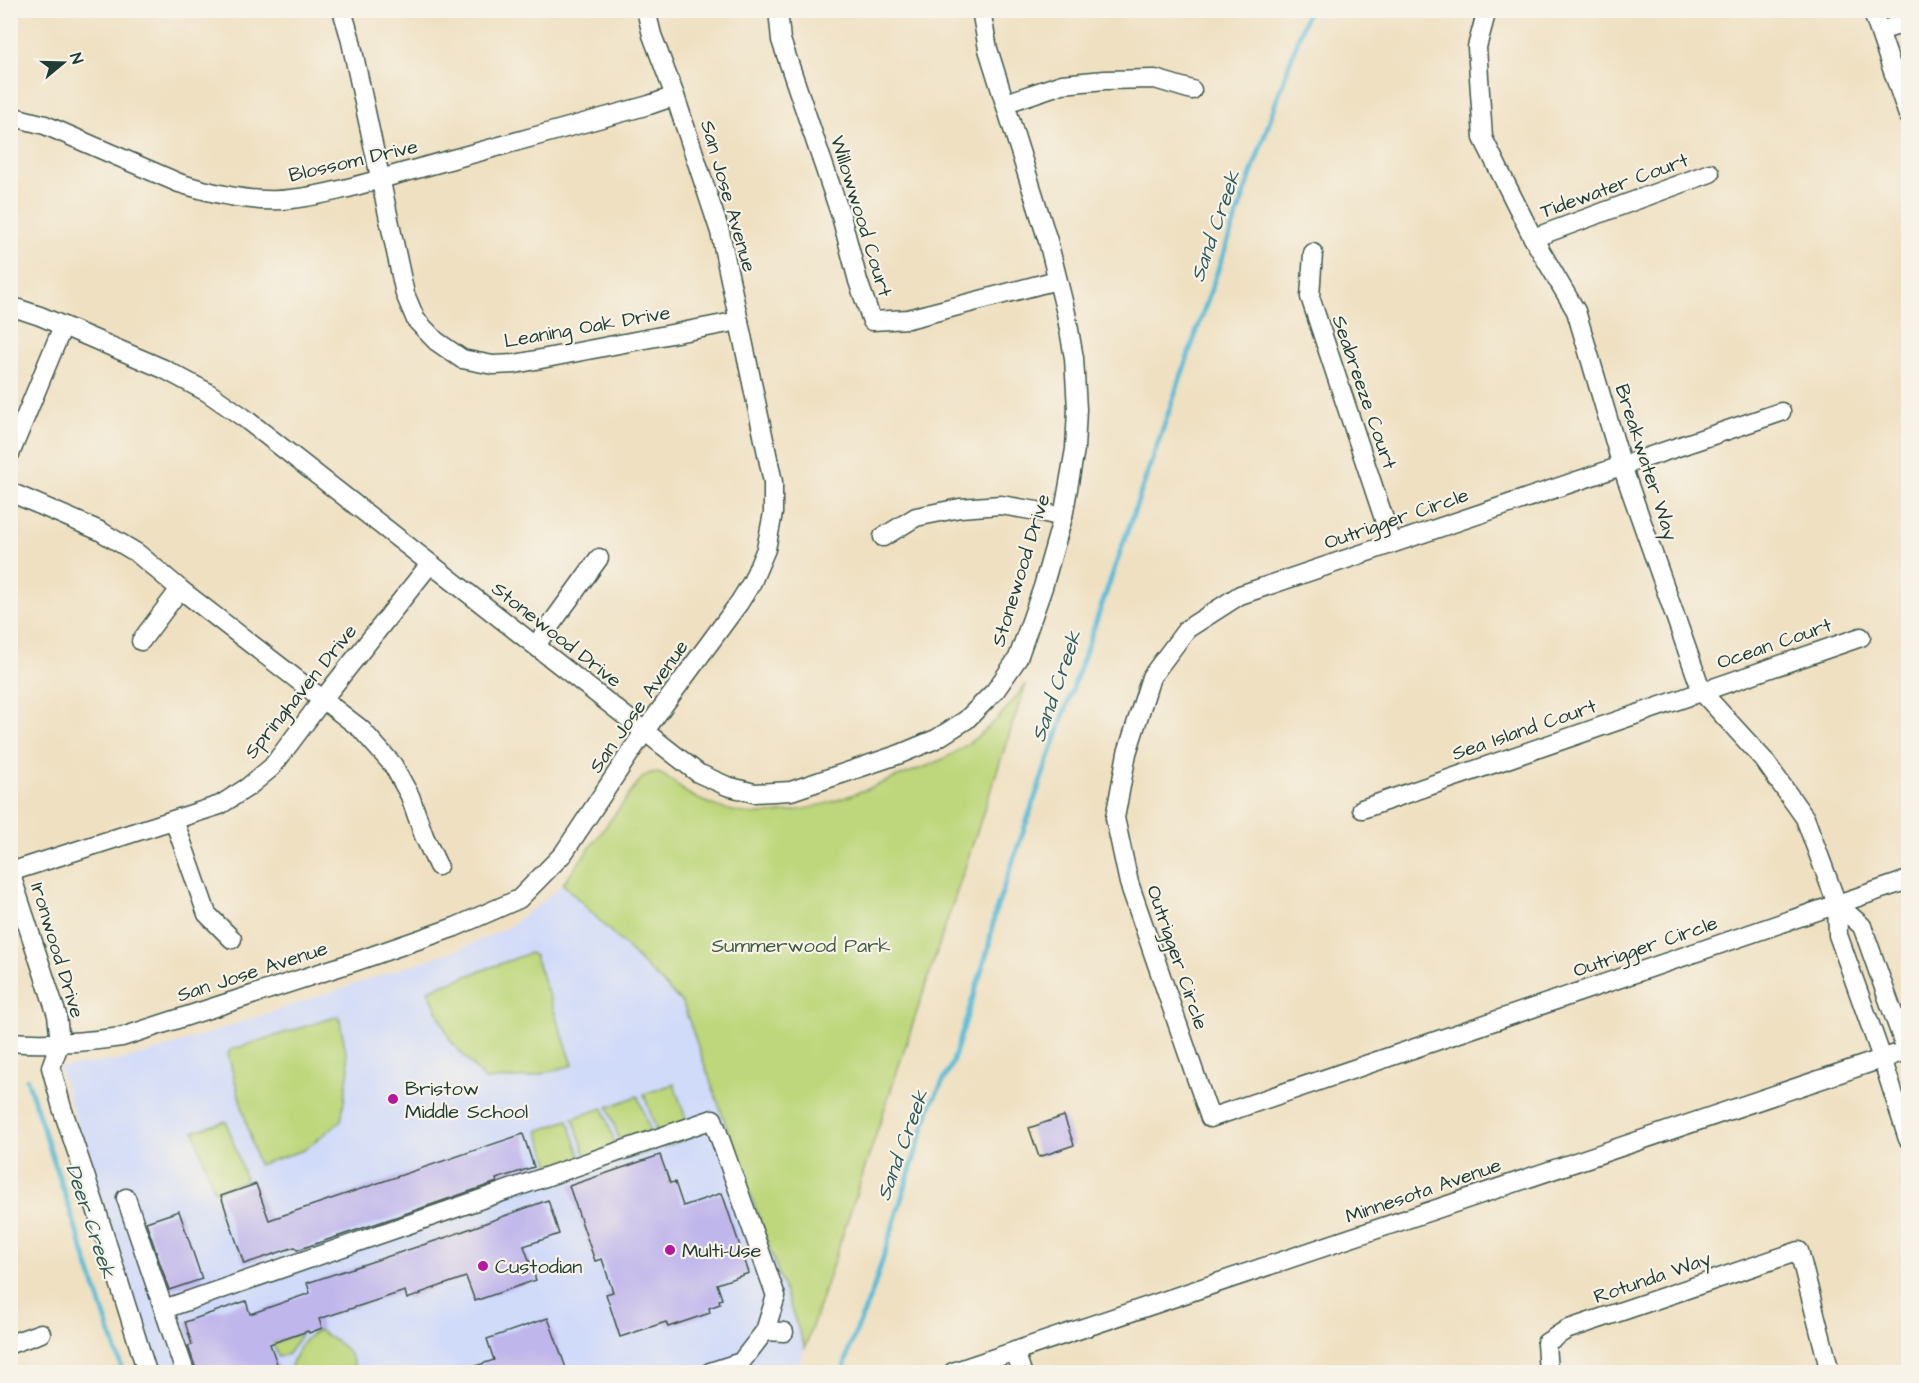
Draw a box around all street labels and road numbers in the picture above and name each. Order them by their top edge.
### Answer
street label: San Jose Avenue [693,117,763,276]
street label: Blossom Drive [286,132,421,189]
street label: Willowwood Court [823,132,899,300]
street label: Tidewater Court [1536,146,1692,226]
street label: Leaning Oak Drive [502,299,673,356]
street label: Seabreeze Court [1325,312,1404,473]
street label: Breakwater Way [1607,381,1685,544]
street label: Outrigger Circle [1320,481,1473,558]
street label: Stonewood Drive [984,490,1058,650]
street label: Stonewood Drive [485,575,627,695]
street label: Ocean Court [1713,611,1835,677]
street label: Springhaven Drive [238,618,365,766]
street label: San Jose Avenue [582,634,695,779]
street label: Sea Island Court [1448,692,1600,768]
street label: Ironwood Drive [23,879,91,1022]
street label: Outrigger Circle [1138,881,1215,1034]
street label: Outrigger Circle [1569,909,1722,986]
street label: San Jose Avenue [173,934,331,1009]
street label: Minnesota Avenue [1342,1151,1505,1231]
street label: Rotunda Way [1590,1245,1715,1312]

